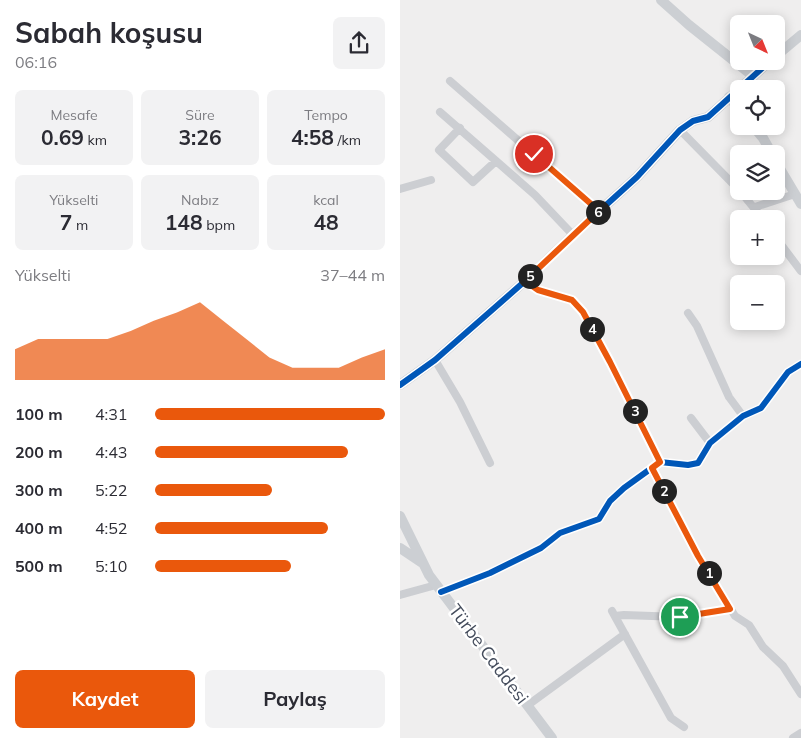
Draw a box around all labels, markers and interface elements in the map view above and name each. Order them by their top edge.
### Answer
text: Sabah koşusu [15,15,203,50]
north arrow [730,15,785,70]
map controls [730,15,785,330]
button: share [333,17,385,69]
text: 06:16 [15,52,57,72]
button: locate [730,80,785,135]
text: Mesafe [50,106,98,124]
text: Süre [185,106,215,124]
text: Tempo [304,106,348,124]
text: 0.69 [41,124,84,150]
text: 3:26 [178,124,222,150]
text: 4:58 [291,124,334,150]
text: km [84,131,107,149]
text: /km [334,131,361,149]
pin [513,133,555,175]
icon: check [520,140,548,168]
button: layers [730,145,785,200]
text: Yükselti [50,191,98,209]
text: Nabız [181,191,219,209]
text: kcal [313,191,339,209]
pin: 6 [586,200,610,224]
text: 6 [594,203,603,221]
text: 7 [60,209,72,235]
text: 148 [165,209,203,235]
text: 48 [313,209,339,235]
button: + [730,210,785,265]
text: m [72,216,88,234]
text: bpm [203,216,235,234]
pin: 5 [518,264,542,288]
text: Yükselti [15,265,71,285]
text: 37–44 m [320,265,385,285]
text: 5 [526,267,535,285]
button: − [730,275,785,330]
pin: 4 [580,316,604,342]
text: 4 [588,320,597,338]
pin: 3 [622,398,648,424]
text: 3 [631,402,640,420]
text: 100 m [15,404,63,424]
text: 4:31 [95,404,127,424]
text: 200 m [15,442,63,462]
text: 4:43 [95,442,127,462]
pin: 2 [652,478,676,504]
text: 300 m [15,480,63,500]
text: 5:22 [95,480,127,500]
text: 2 [660,482,669,500]
text: 400 m [15,518,63,538]
text: 4:52 [95,518,127,538]
text: 500 m [15,556,63,576]
text: 5:10 [95,556,127,576]
pin: 1 [696,560,722,586]
text: 1 [705,564,714,582]
pin [659,596,701,638]
street label: Türbe Caddesi [444,599,534,709]
icon: arrive [666,603,694,631]
button: Kaydet [15,670,195,728]
button: Paylaş [205,670,385,728]

